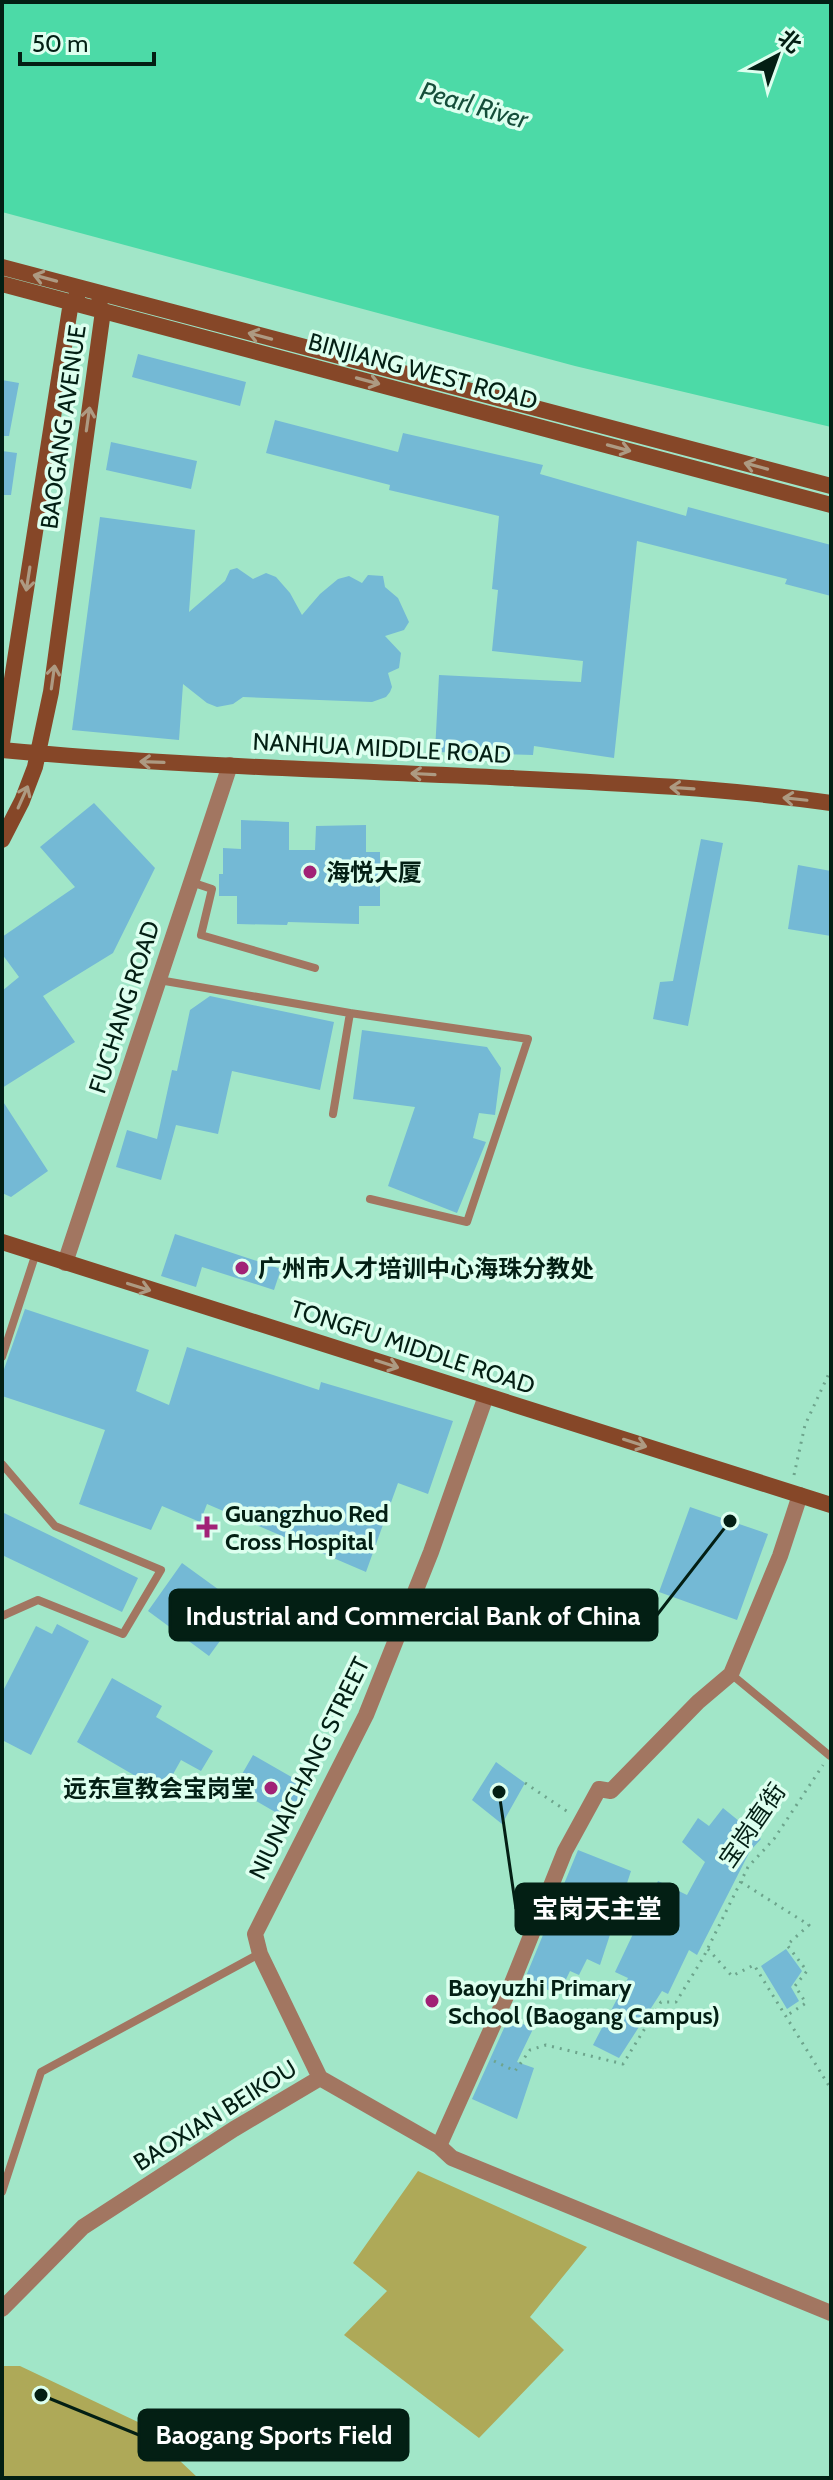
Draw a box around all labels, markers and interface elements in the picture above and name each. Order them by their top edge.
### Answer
scale bar [20,16,154,66]
north arrow [737,16,817,96]
text: 北 [773,24,807,59]
text: 50 m [32,29,88,58]
water label: Pearl River [417,74,532,136]
one-way arrow [33,270,59,285]
street label: BAOGANG AVENUE [34,323,92,531]
street label: BINJIANG WEST ROAD [305,326,541,416]
one-way arrow [248,328,274,343]
one-way arrow [354,375,380,390]
one-way arrow [81,407,96,432]
one-way arrow [605,441,631,456]
one-way arrow [743,458,769,473]
one-way arrow [19,565,34,591]
one-way arrow [46,664,61,691]
street label: NANHUA MIDDLE ROAD [252,727,512,769]
one-way arrow [139,754,166,769]
one-way arrow [410,766,437,781]
one-way arrow [669,780,696,795]
one-way arrow [16,786,31,810]
one-way arrow [783,791,809,806]
place label: 海悦大厦 [326,858,422,887]
marker: 海悦大厦 [301,863,319,881]
street label: FUCHANG ROAD [82,917,166,1097]
place label: 广州市人才培训中心海珠分教处 [258,1254,594,1283]
marker: 广州市人才培训中心海珠分教处 [233,1259,251,1277]
one-way arrow [127,1280,152,1295]
street label: TONGFU MIDDLE ROAD [287,1294,539,1400]
one-way arrow [375,1358,400,1373]
one-way arrow [622,1437,647,1451]
place label: Guangzhuo Red Cross Hospital [225,1499,389,1556]
marker: Guangzhuo Red Cross Hospital [196,1516,218,1538]
callout: Industrial and Commercial Bank of China [170,1590,657,1640]
text: Industrial and Commercial Bank of China [185,1600,641,1632]
street label: NIUNAICHANG STREET [243,1652,376,1884]
place label: 远东宣教会宝岗堂 [63,1774,255,1803]
street label: 宝岗直街 [713,1777,791,1873]
marker: 远东宣教会宝岗堂 [262,1779,280,1797]
callout: 宝岗天主堂 [516,1884,678,1934]
text: 宝岗天主堂 [532,1893,662,1925]
place label: Baoyuzhi Primary School (Baogang Campus) [448,1973,720,2030]
marker: Baoyuzhi Primary School (Baogang Campus) [423,1992,441,2010]
street label: BAOXIAN BEIKOU [128,2053,302,2177]
callout: Baogang Sports Field [139,2410,408,2460]
text: Baogang Sports Field [156,2419,392,2451]

